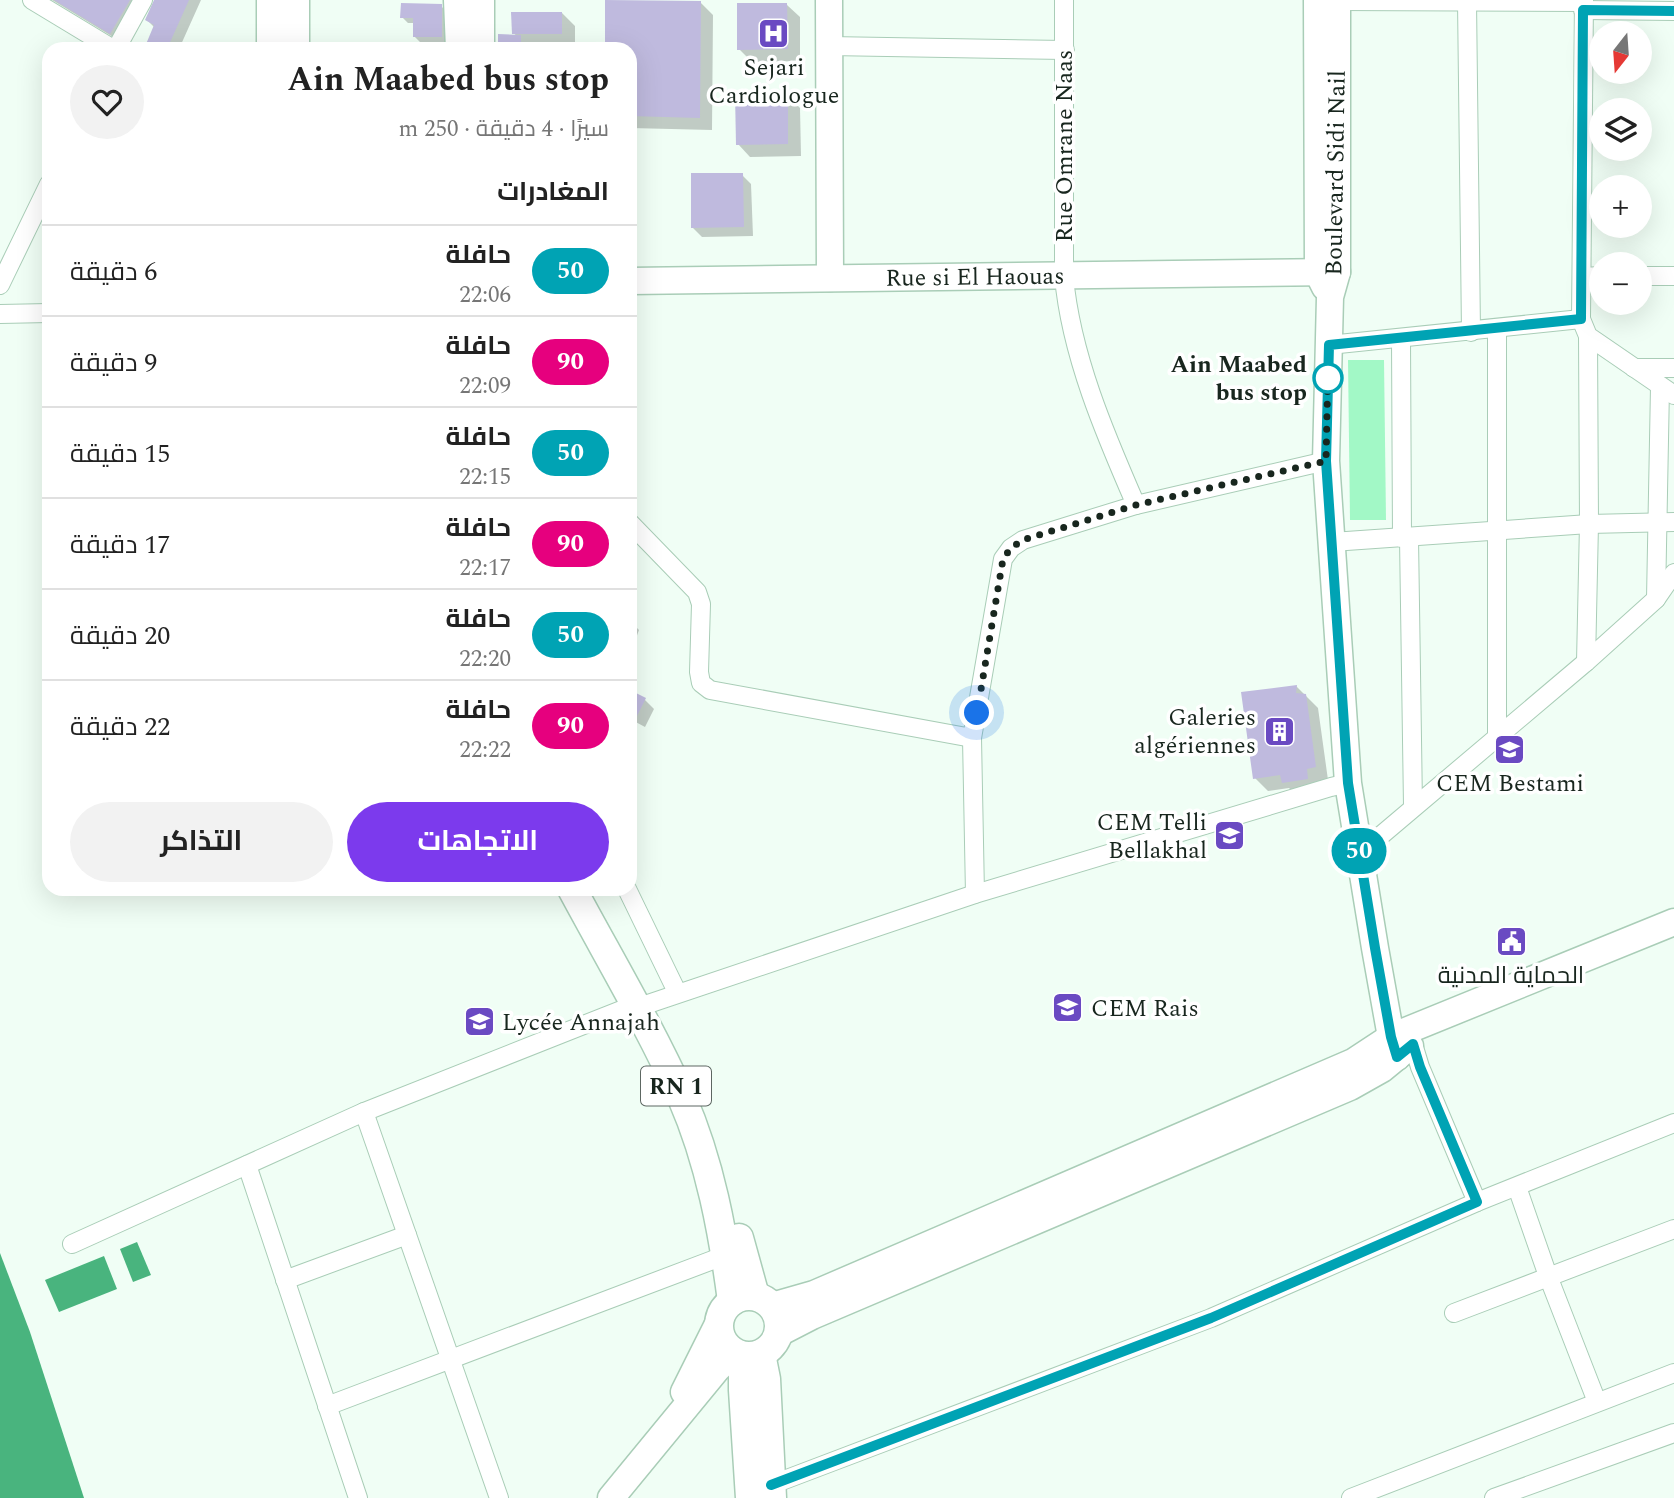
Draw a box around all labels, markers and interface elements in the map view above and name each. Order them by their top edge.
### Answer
hospital icon: Sejari Cardiologue [757,16,791,50]
north arrow [1589,21,1652,84]
map controls [1589,21,1652,315]
place label: Sejari Cardiologue [709,50,839,114]
street label: Rue Omrane Naas [1047,50,1083,242]
text: Ain Maabed bus stop [287,55,609,105]
button: heart [70,65,144,139]
street label: Boulevard Sidi Nail [1316,70,1356,276]
button: layers [1589,98,1652,161]
text: سيرًا · 4 دقيقة · 250 m [399,112,609,147]
text: المغادرات [497,172,609,212]
button: + [1589,175,1652,238]
text: حافلة [446,235,511,275]
text: 6 دقيقة [70,252,157,292]
button: − [1589,252,1652,315]
text: 50 [557,253,584,289]
street label: Rue si El Haouas [885,258,1065,297]
text: 22:06 [459,278,511,313]
text: حافلة [446,326,511,366]
text: 9 دقيقة [70,343,157,383]
text: 90 [557,344,584,380]
place label: Ain Maabed bus stop [1171,347,1307,411]
marker: Ain Maabed bus stop [1313,363,1343,393]
text: 22:09 [459,369,511,404]
text: حافلة [446,417,511,457]
text: 15 دقيقة [70,434,170,474]
text: 50 [557,435,584,471]
text: 22:15 [459,460,511,495]
text: حافلة [446,508,511,548]
text: 17 دقيقة [70,525,170,565]
text: 90 [557,526,584,562]
text: 22:17 [459,551,511,586]
text: حافلة [446,599,511,639]
text: 20 دقيقة [70,616,170,656]
text: 50 [557,617,584,653]
text: 22:20 [459,642,511,677]
text: حافلة [446,690,511,730]
your location [959,695,994,730]
place label: Galeries algériennes [1134,700,1256,764]
text: 22 دقيقة [70,707,170,747]
text: 90 [557,708,584,744]
building icon: Galeries algériennes [1262,714,1296,748]
school or university icon: CEM Bestami [1493,732,1527,766]
text: 22:22 [459,733,511,768]
place label: CEM Bestami [1436,766,1584,802]
button: التذاكر [70,802,333,882]
button: الاتجاهات [347,802,609,882]
place label: CEM Telli Bellakhal [1097,805,1207,869]
school or university icon: CEM Telli Bellakhal [1213,819,1247,853]
line badge: 50 [1328,828,1390,874]
text: 50 [1346,833,1372,869]
public building icon: الحماية المدنية [1494,924,1528,958]
place label: الحماية المدنية [1438,958,1584,994]
school or university icon: CEM Rais [1051,991,1085,1025]
place label: CEM Rais [1091,991,1199,1027]
school or university icon: Lycée Annajah [462,1005,496,1039]
place label: Lycée Annajah [502,1005,660,1041]
road number: RN 1 [641,1066,711,1106]

